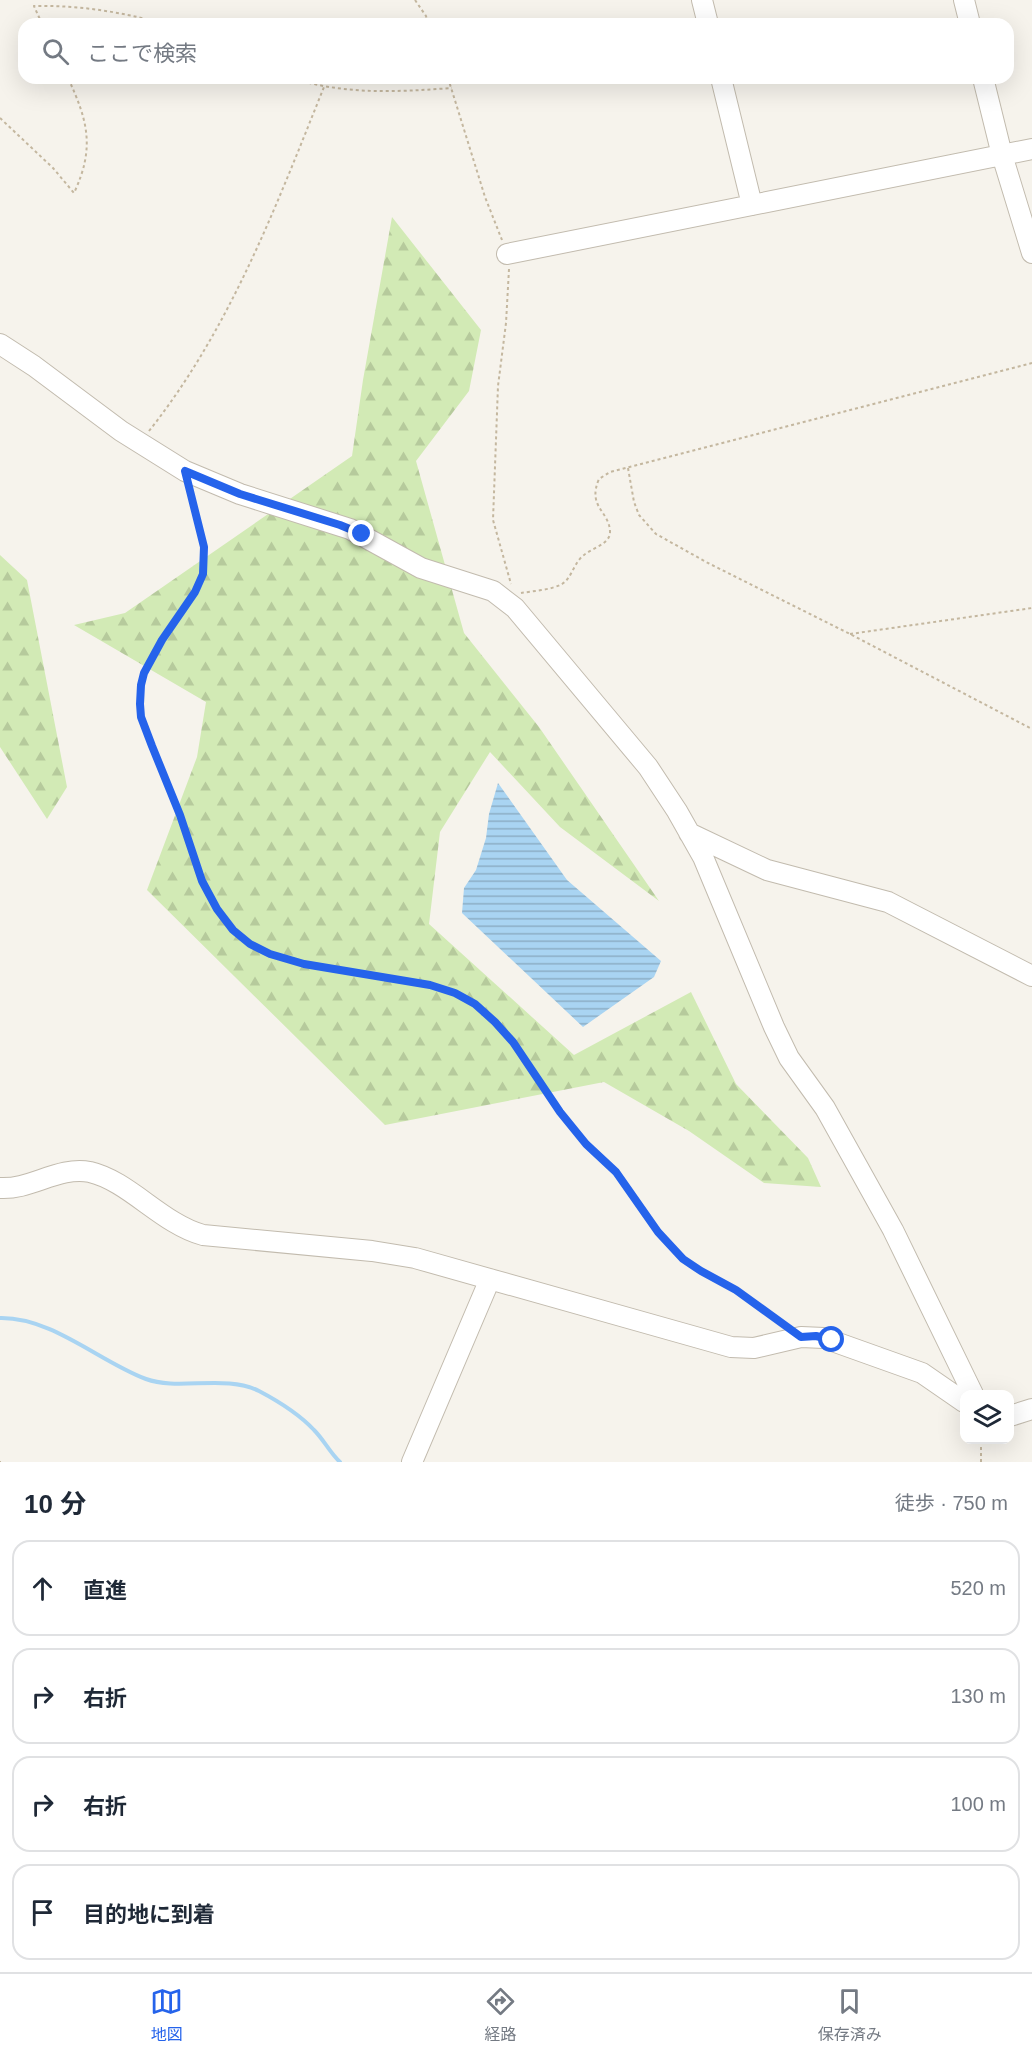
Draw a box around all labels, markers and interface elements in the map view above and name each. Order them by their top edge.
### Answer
search box [18,18,1014,84]
icon: search [39,35,72,68]
text: ここで検索 [87,41,197,66]
route end [348,520,374,546]
route start [818,1326,844,1352]
map controls [960,1390,1014,1444]
button: layers [960,1390,1014,1444]
text: 10 分 [24,1489,86,1519]
text: 徒歩 · 750 m [895,1492,1008,1514]
icon: ahead [26,1572,59,1605]
text: 520 m [950,1577,1006,1599]
text: 直進 [83,1578,127,1603]
icon: right [26,1680,59,1713]
text: 130 m [950,1685,1006,1707]
text: 右折 [83,1686,127,1711]
icon: right [26,1788,59,1821]
text: 100 m [950,1793,1006,1815]
text: 右折 [83,1794,127,1819]
icon: arrive [26,1896,59,1929]
text: 目的地に到着 [83,1902,215,1927]
tab: 地図 [150,1985,183,2045]
tab: 経路 [484,1985,517,2045]
tab: 保存済み [818,1985,882,2045]

